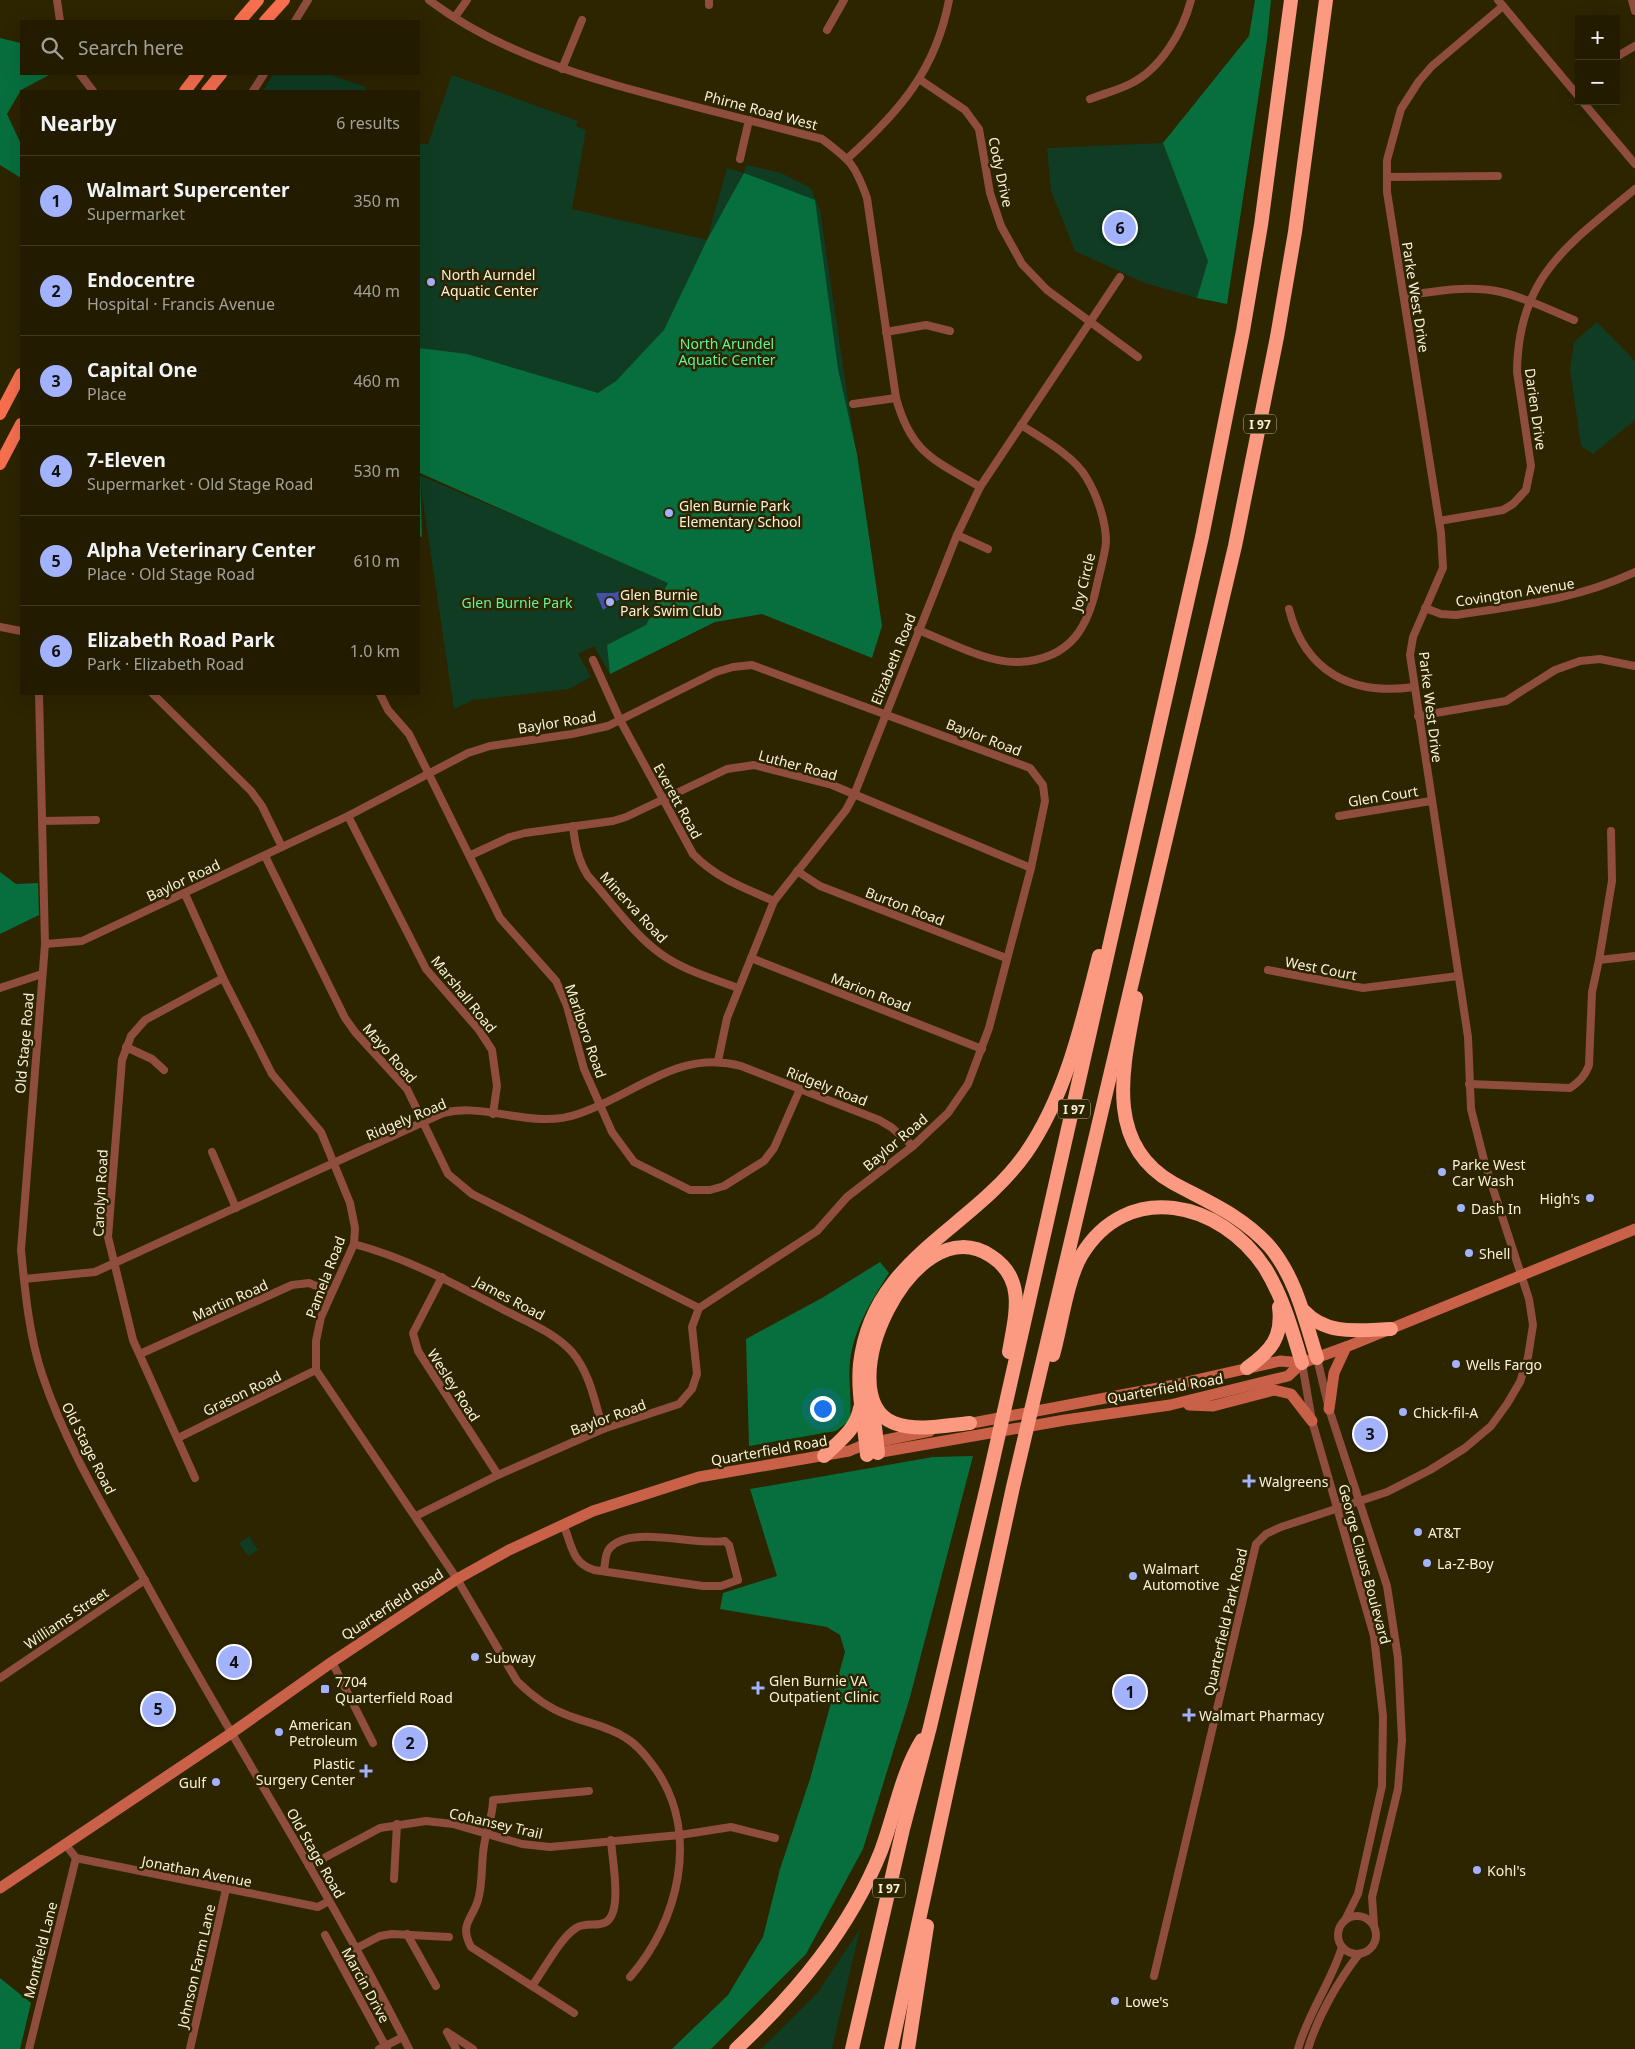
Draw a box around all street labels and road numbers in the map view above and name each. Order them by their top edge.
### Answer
street label: Phirne Road West [702,86,820,134]
street label: Cody Drive [984,135,1018,209]
street label: Parke West Drive [1398,240,1434,354]
street label: Darien Drive [1521,367,1551,451]
road number: I 97 [1244,414,1276,434]
street label: Joy Circle [1066,551,1099,615]
street label: Covington Avenue [1454,573,1576,611]
street label: Elizabeth Road [866,611,920,707]
street label: Parke West Drive [1415,650,1447,764]
street label: Baylor Road [516,706,598,738]
street label: Baylor Road [944,714,1024,760]
street label: Luther Road [757,745,839,785]
street label: Everett Road [649,760,707,842]
street label: Glen Court [1347,781,1419,811]
street label: Baylor Road [143,855,223,905]
street label: Minerva Road [596,867,672,947]
street label: Burton Road [863,882,947,930]
street label: Marshall Road [427,951,501,1037]
street label: West Court [1283,952,1359,984]
street label: Marion Road [828,968,914,1016]
street label: Marlboro Road [561,981,611,1081]
street label: Old Stage Road [10,992,38,1094]
street label: Mayo Road [359,1019,421,1087]
street label: Ridgely Road [784,1062,870,1110]
street label: Ridgely Road [363,1094,449,1144]
road number: I 97 [1058,1100,1090,1118]
street label: Baylor Road [859,1109,931,1175]
street label: Carolyn Road [88,1149,112,1237]
street label: Pamela Road [301,1233,349,1321]
street label: James Road [470,1271,548,1324]
street label: Martin Road [189,1275,271,1325]
street label: Wesley Road [423,1345,485,1425]
street label: Grason Road [200,1366,284,1420]
street label: Quarterfield Road [1105,1368,1225,1408]
street label: Baylor Road [568,1395,648,1439]
street label: Old Stage Road [58,1399,120,1497]
street label: Quarterfield Road [709,1430,829,1470]
street label: George Clauss Boulevard [1334,1482,1396,1646]
street label: Quarterfield Park Road [1199,1546,1251,1698]
street label: Quarterfield Road [337,1564,447,1644]
street label: Williams Street [20,1583,112,1653]
street label: Cohansey Trail [447,1803,545,1843]
street label: Old Stage Road [282,1804,350,1902]
street label: Jonathan Avenue [138,1851,254,1891]
road number: I 97 [873,1879,905,1898]
street label: Montfield Lane [19,1900,61,2000]
street label: Johnson Farm Lane [172,1902,220,2032]
street label: Marcin Drive [337,1944,395,2026]

